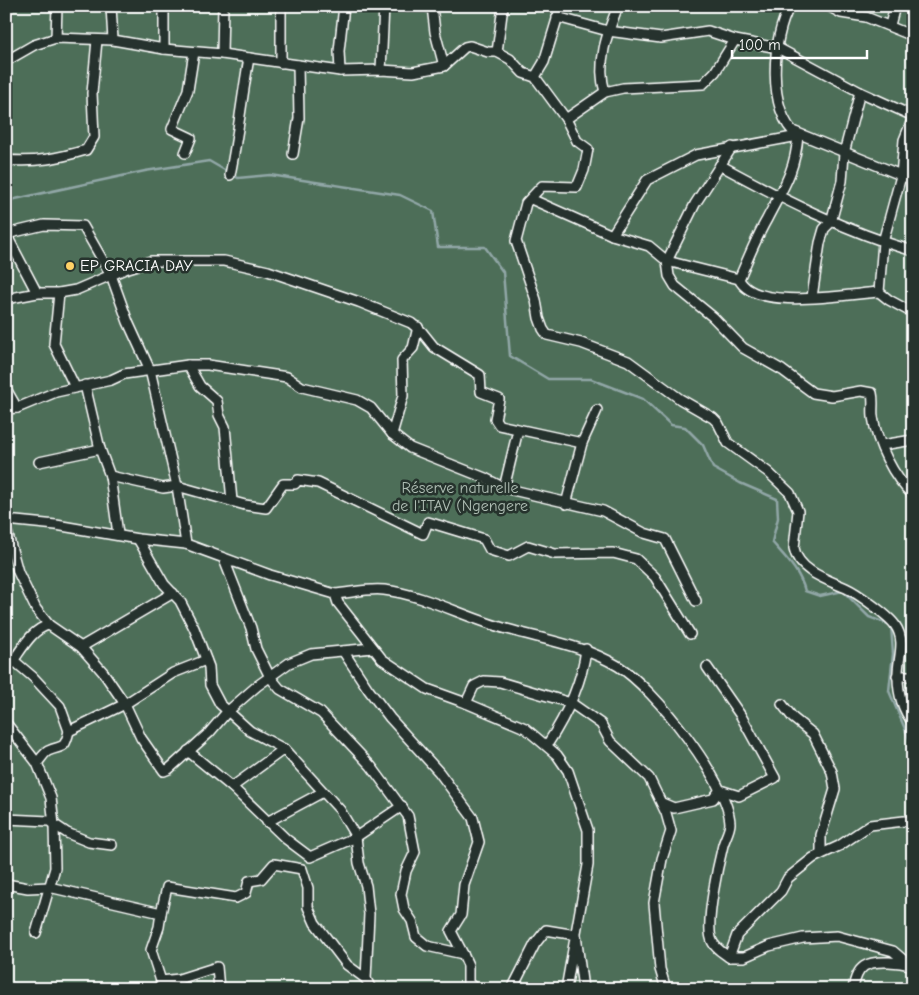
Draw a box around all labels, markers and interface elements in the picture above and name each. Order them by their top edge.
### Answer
scale bar [732,28,866,60]
text: 100 m [739,36,781,54]
place label: EP GRACIA DAY [80,257,193,275]
marker: EP GRACIA DAY [64,260,76,272]
park label: Réserve naturelle de l'ITAV (Ngengere [392,479,528,515]

